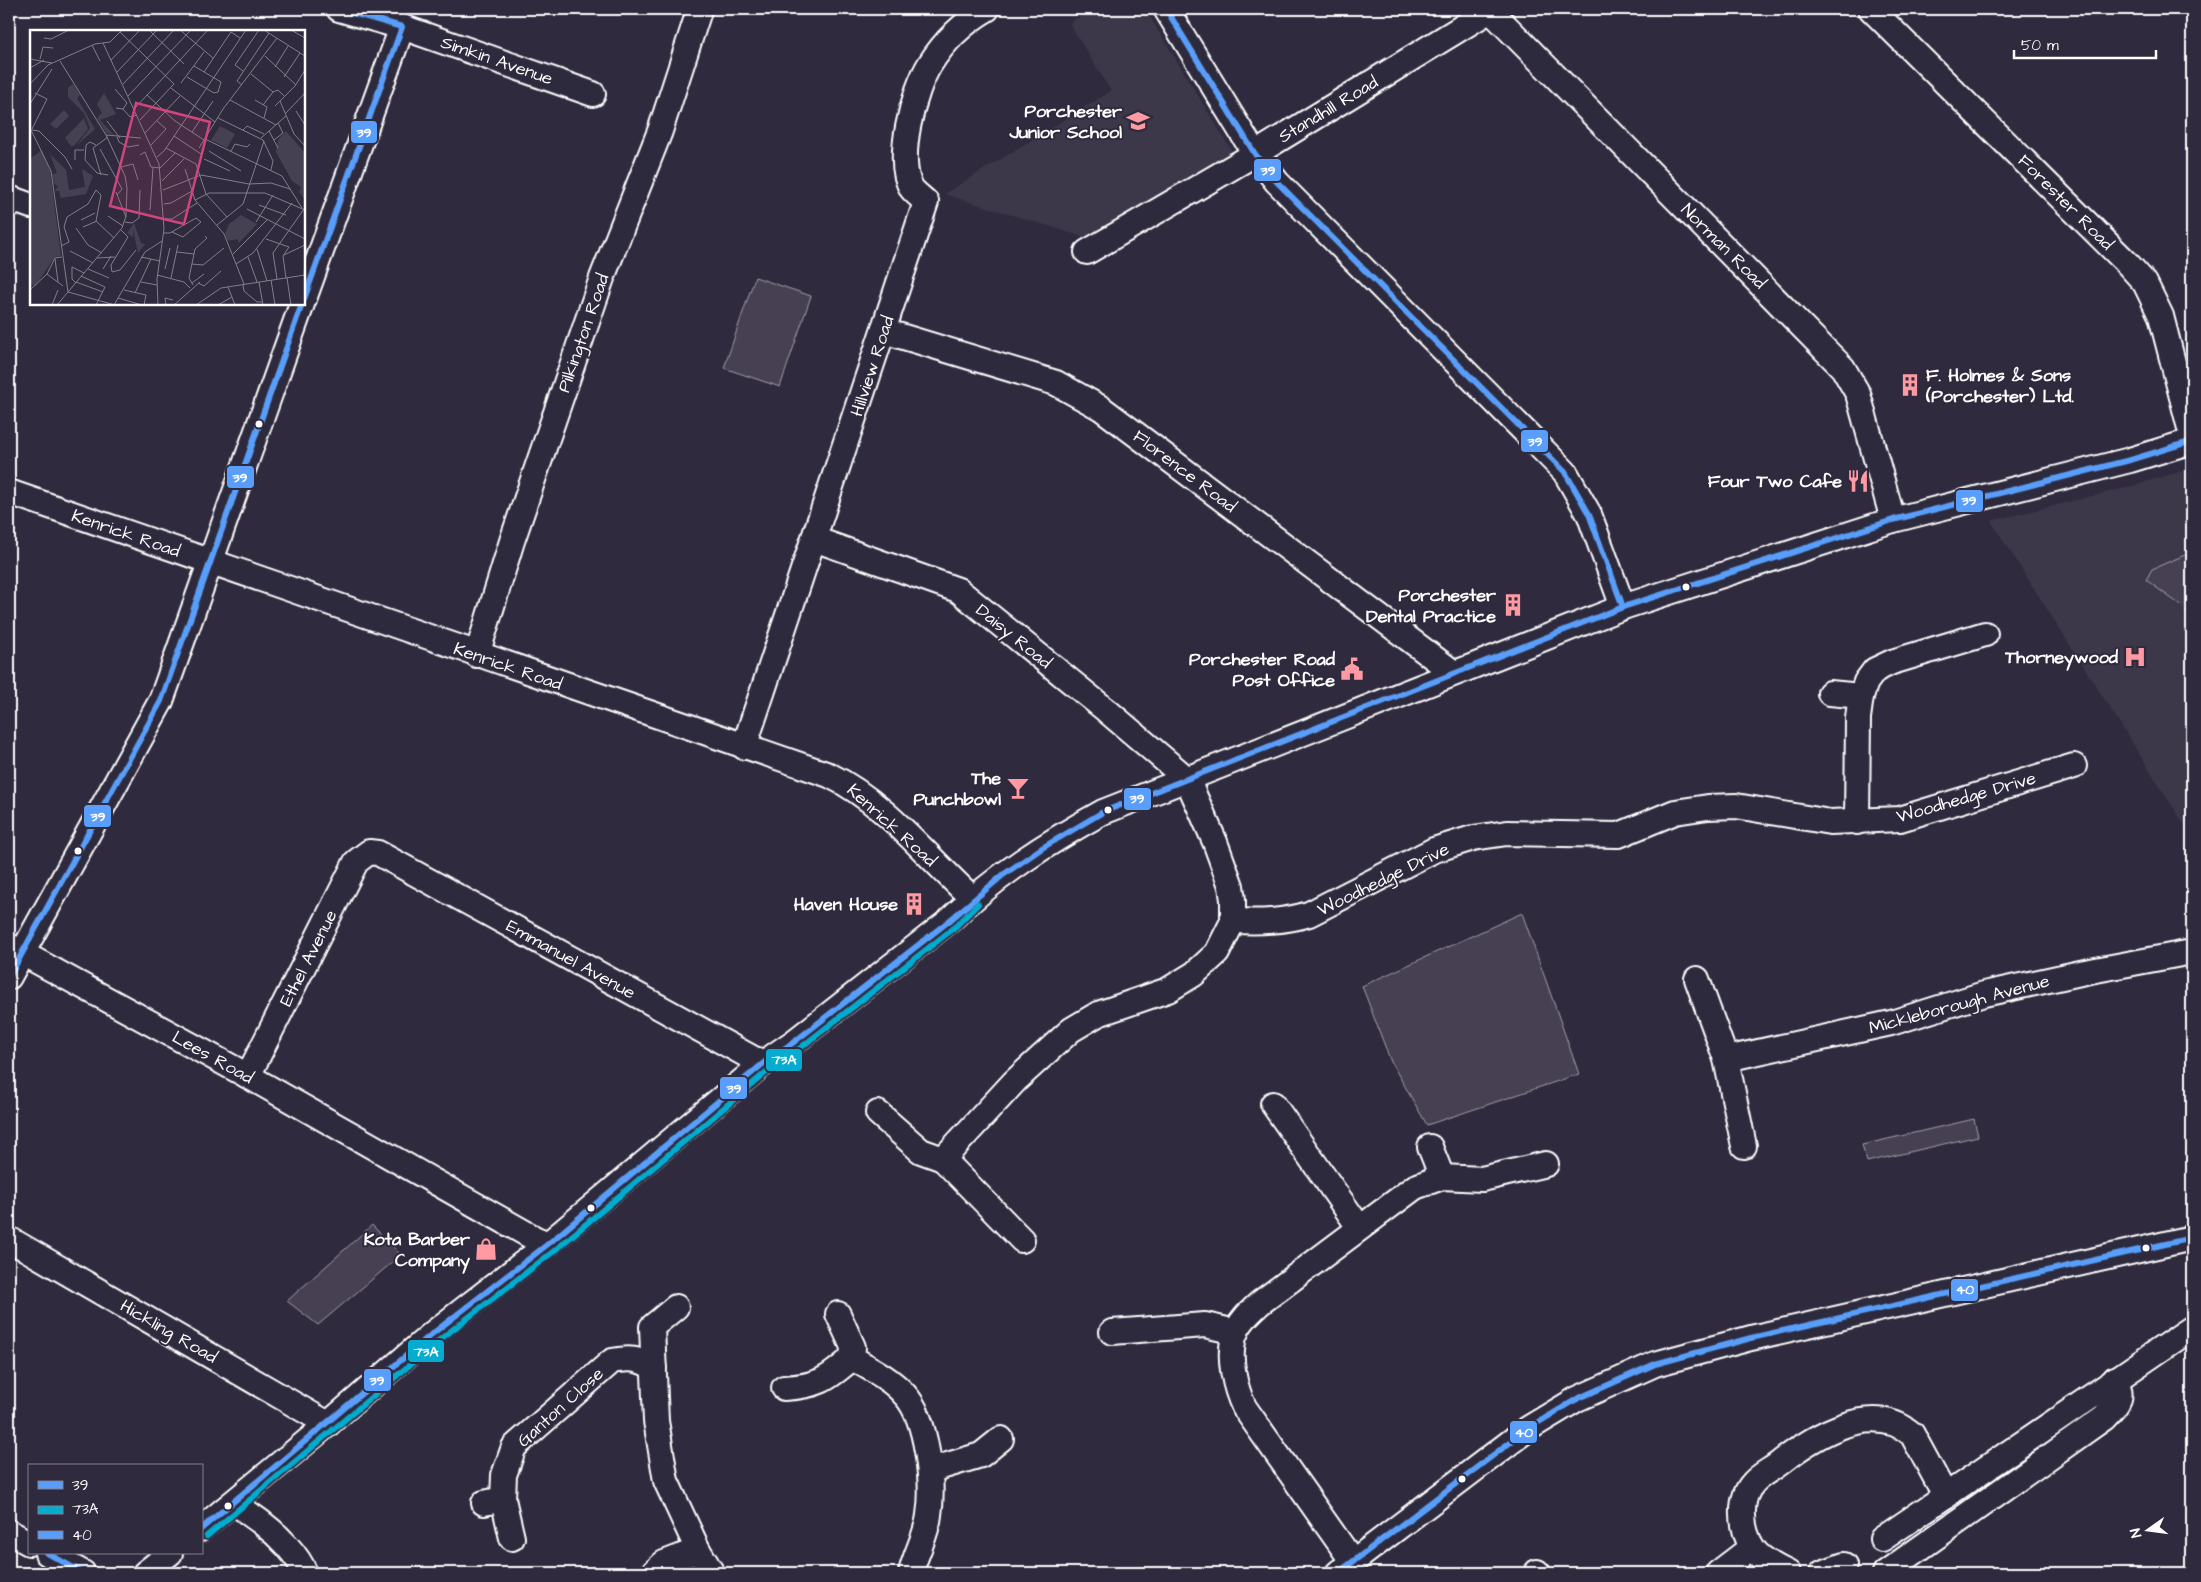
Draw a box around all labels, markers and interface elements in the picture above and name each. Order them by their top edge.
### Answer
scale bar [2014,28,2156,60]
inset map [30,30,305,305]
street label: Simkin Avenue [438,30,556,91]
text: 50 m [2021,35,2059,56]
street label: Standhill Road [1274,70,1383,149]
place label: Porchester Junior School [1008,99,1122,145]
school or university icon: Porchester Junior School [1125,108,1151,134]
line badge: 39 [350,120,378,144]
text: 39 [355,123,372,143]
street label: Forester Road [2012,149,2119,256]
line badge: 39 [1253,158,1282,182]
text: 39 [1259,161,1276,181]
street label: Norman Road [1675,198,1772,295]
street label: Pilkington Road [551,270,616,396]
street label: Hillview Road [844,313,900,420]
place label: F. Holmes & Sons (Porchester) Ltd. [1925,363,2074,409]
building icon: F. Holmes & Sons (Porchester) Ltd. [1897,372,1923,398]
unlabelled marker [254,419,264,429]
street label: Florence Road [1128,424,1242,519]
line badge: 39 [1520,429,1549,453]
text: 39 [1526,432,1543,452]
line badge: 39 [226,465,255,489]
text: 39 [231,468,248,488]
restaurant icon: Four Two Cafe [1845,468,1871,494]
place label: Four Two Cafe [1708,469,1842,494]
line badge: 39 [1955,489,1984,513]
text: 39 [1960,491,1977,511]
street label: Kenrick Road [68,503,183,564]
unlabelled marker [1681,582,1691,592]
place label: Porchester Dental Practice [1366,583,1496,629]
building icon: Porchester Dental Practice [1500,592,1526,618]
street label: Daisy Road [970,598,1057,676]
street label: Kenrick Road [450,636,565,697]
hospital icon: Thorneywood [2122,644,2148,670]
place label: Thorneywood [2004,645,2119,671]
place label: Porchester Road Post Office [1189,647,1336,693]
public building icon: Porchester Road Post Office [1339,656,1365,682]
place label: The Punchbowl [913,766,1001,812]
street label: Woodhedge Drive [1894,766,2039,830]
bar icon: The Punchbowl [1005,775,1031,801]
street label: Kenrick Road [841,778,942,873]
line badge: 39 [1123,787,1152,811]
text: 39 [1128,789,1145,809]
line badge: 39 [83,804,112,828]
unlabelled marker [1103,805,1113,815]
text: 39 [89,807,106,827]
street label: Woodhedge Drive [1313,837,1454,923]
unlabelled marker [73,846,83,856]
building icon: Haven House [901,891,927,917]
place label: Haven House [794,892,898,917]
street label: Ethel Avenue [273,906,344,1011]
street label: Emmanuel Avenue [502,914,640,1005]
street label: Mickleborough Avenue [1866,968,2053,1042]
street label: Lees Road [168,1025,258,1090]
line badge: 73A [765,1048,803,1072]
text: 73A [771,1050,797,1070]
line badge: 39 [719,1076,748,1100]
text: 39 [725,1079,742,1099]
unlabelled marker [586,1203,596,1213]
place label: Kota Barber Company [364,1227,470,1274]
shop icon: Kota Barber Company [473,1236,499,1262]
unlabelled marker [2141,1243,2151,1253]
line badge: 40 [1950,1278,1979,1302]
text: 40 [1956,1280,1974,1300]
street label: Hickling Road [115,1293,222,1370]
line badge: 73A [407,1339,445,1363]
text: 73A [413,1342,439,1362]
street label: Ganton Close [512,1362,609,1453]
line badge: 39 [363,1368,392,1392]
text: 39 [368,1371,385,1391]
line badge: 40 [1509,1420,1538,1444]
text: 40 [1515,1423,1533,1443]
legend [28,1464,202,1554]
unlabelled marker [1457,1474,1467,1484]
text: 39 [72,1475,88,1496]
text: 73A [72,1499,99,1520]
unlabelled marker [223,1501,233,1511]
north arrow [2124,1504,2174,1554]
text: 40 [72,1525,92,1546]
text: N [2126,1526,2147,1540]

